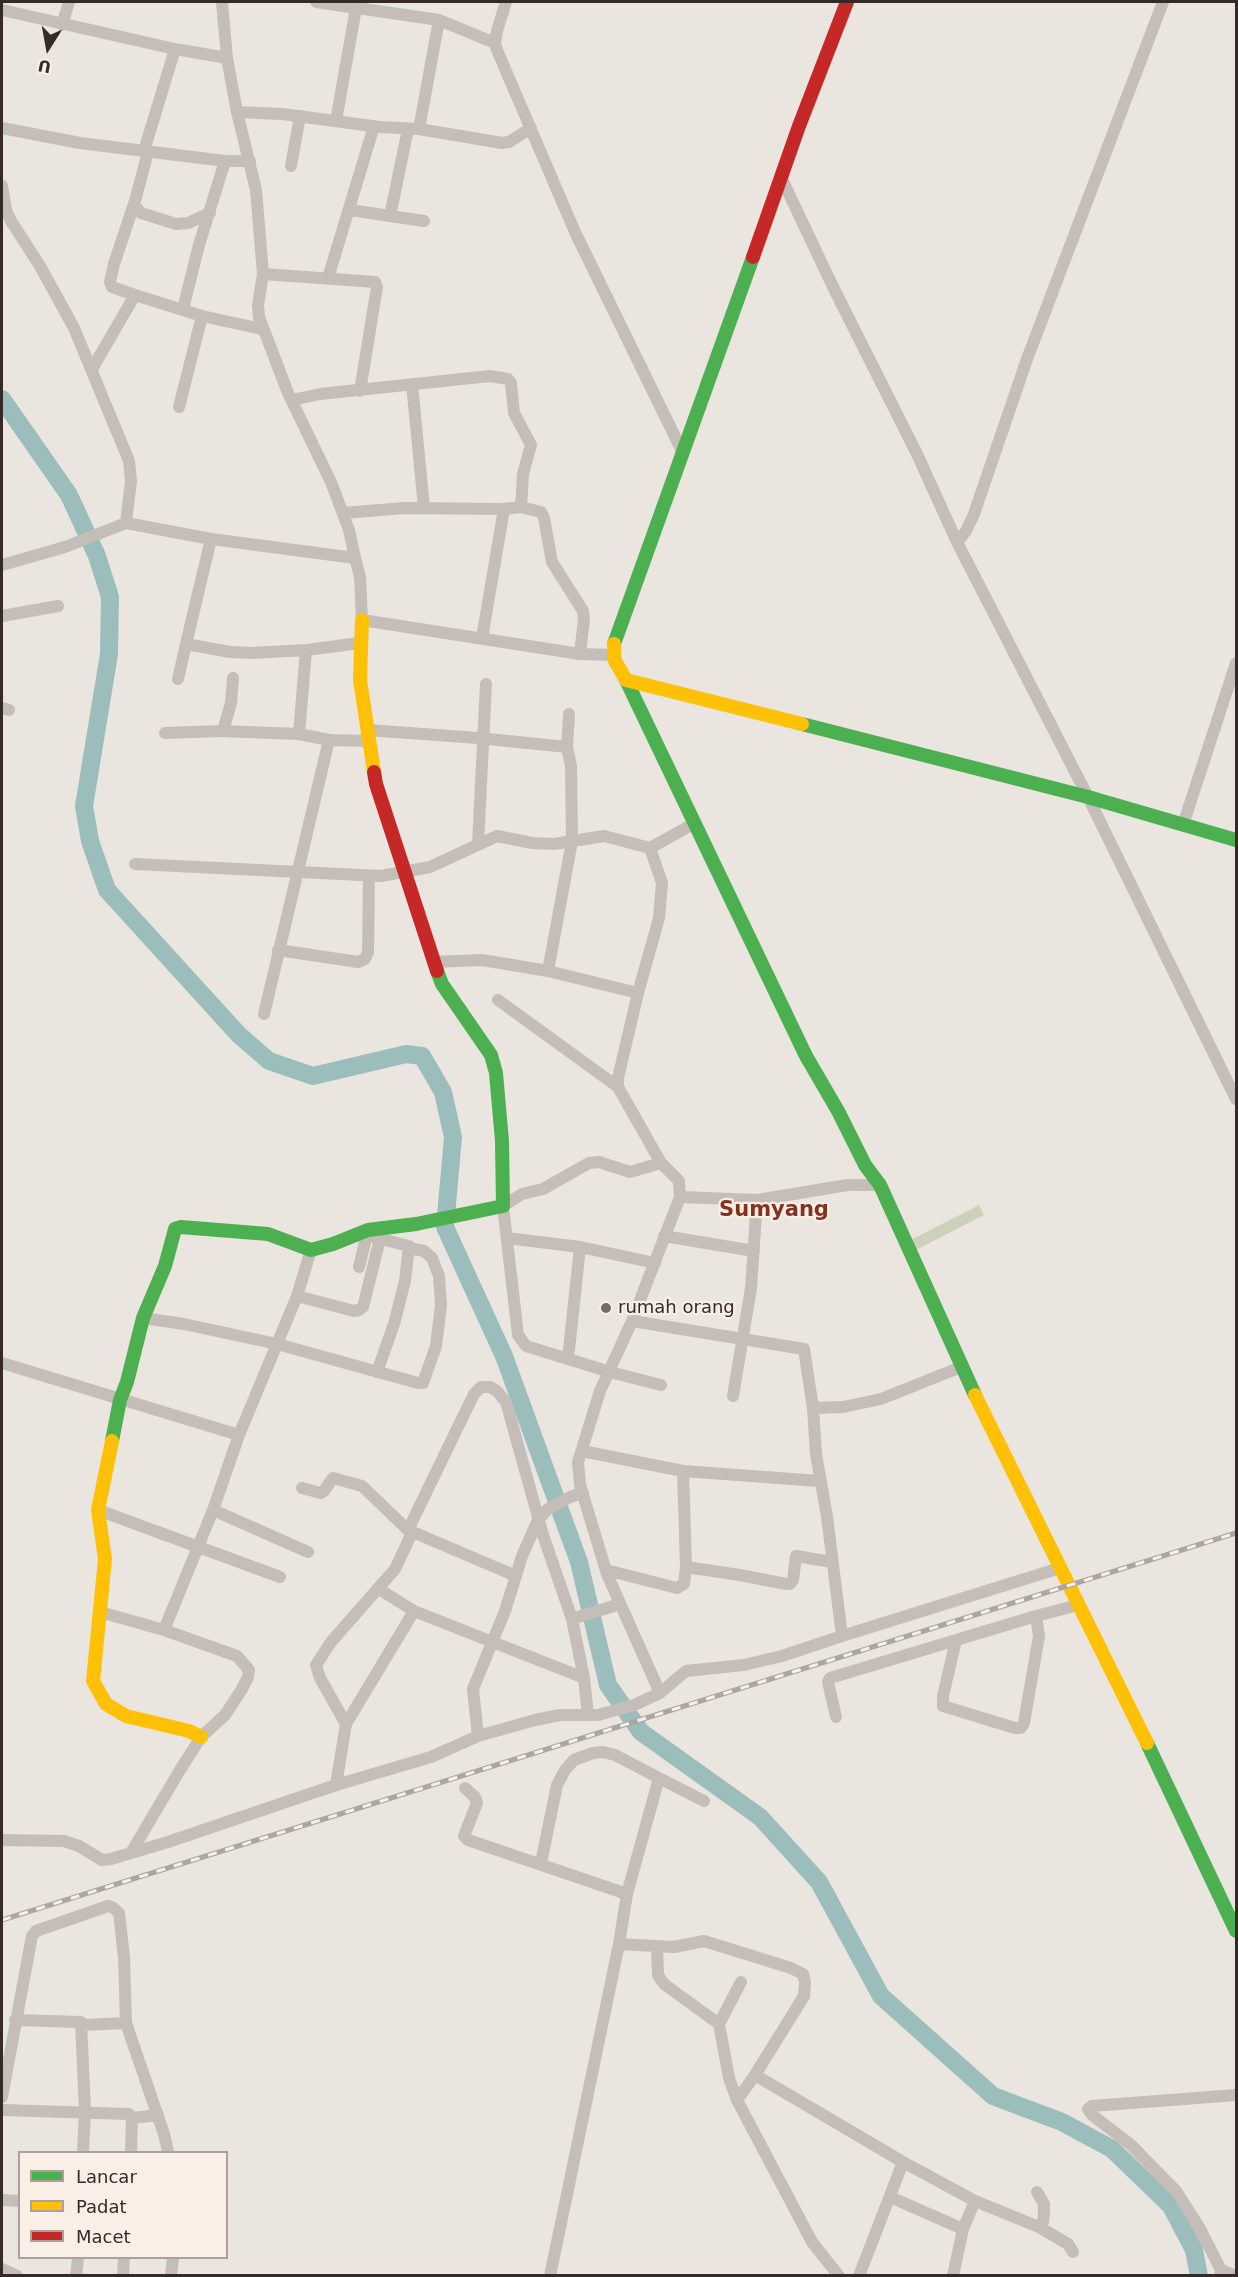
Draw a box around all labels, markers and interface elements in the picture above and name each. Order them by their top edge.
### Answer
north arrow [18,18,78,78]
text: U [36,56,53,77]
district label: Sumyang [719,1198,829,1224]
place label: rumah orang [618,1297,735,1319]
marker: rumah orang [599,1301,613,1315]
legend [18,2151,228,2259]
text: Lancar [76,2166,137,2187]
text: Padat [76,2196,127,2217]
text: Macet [76,2226,131,2247]

